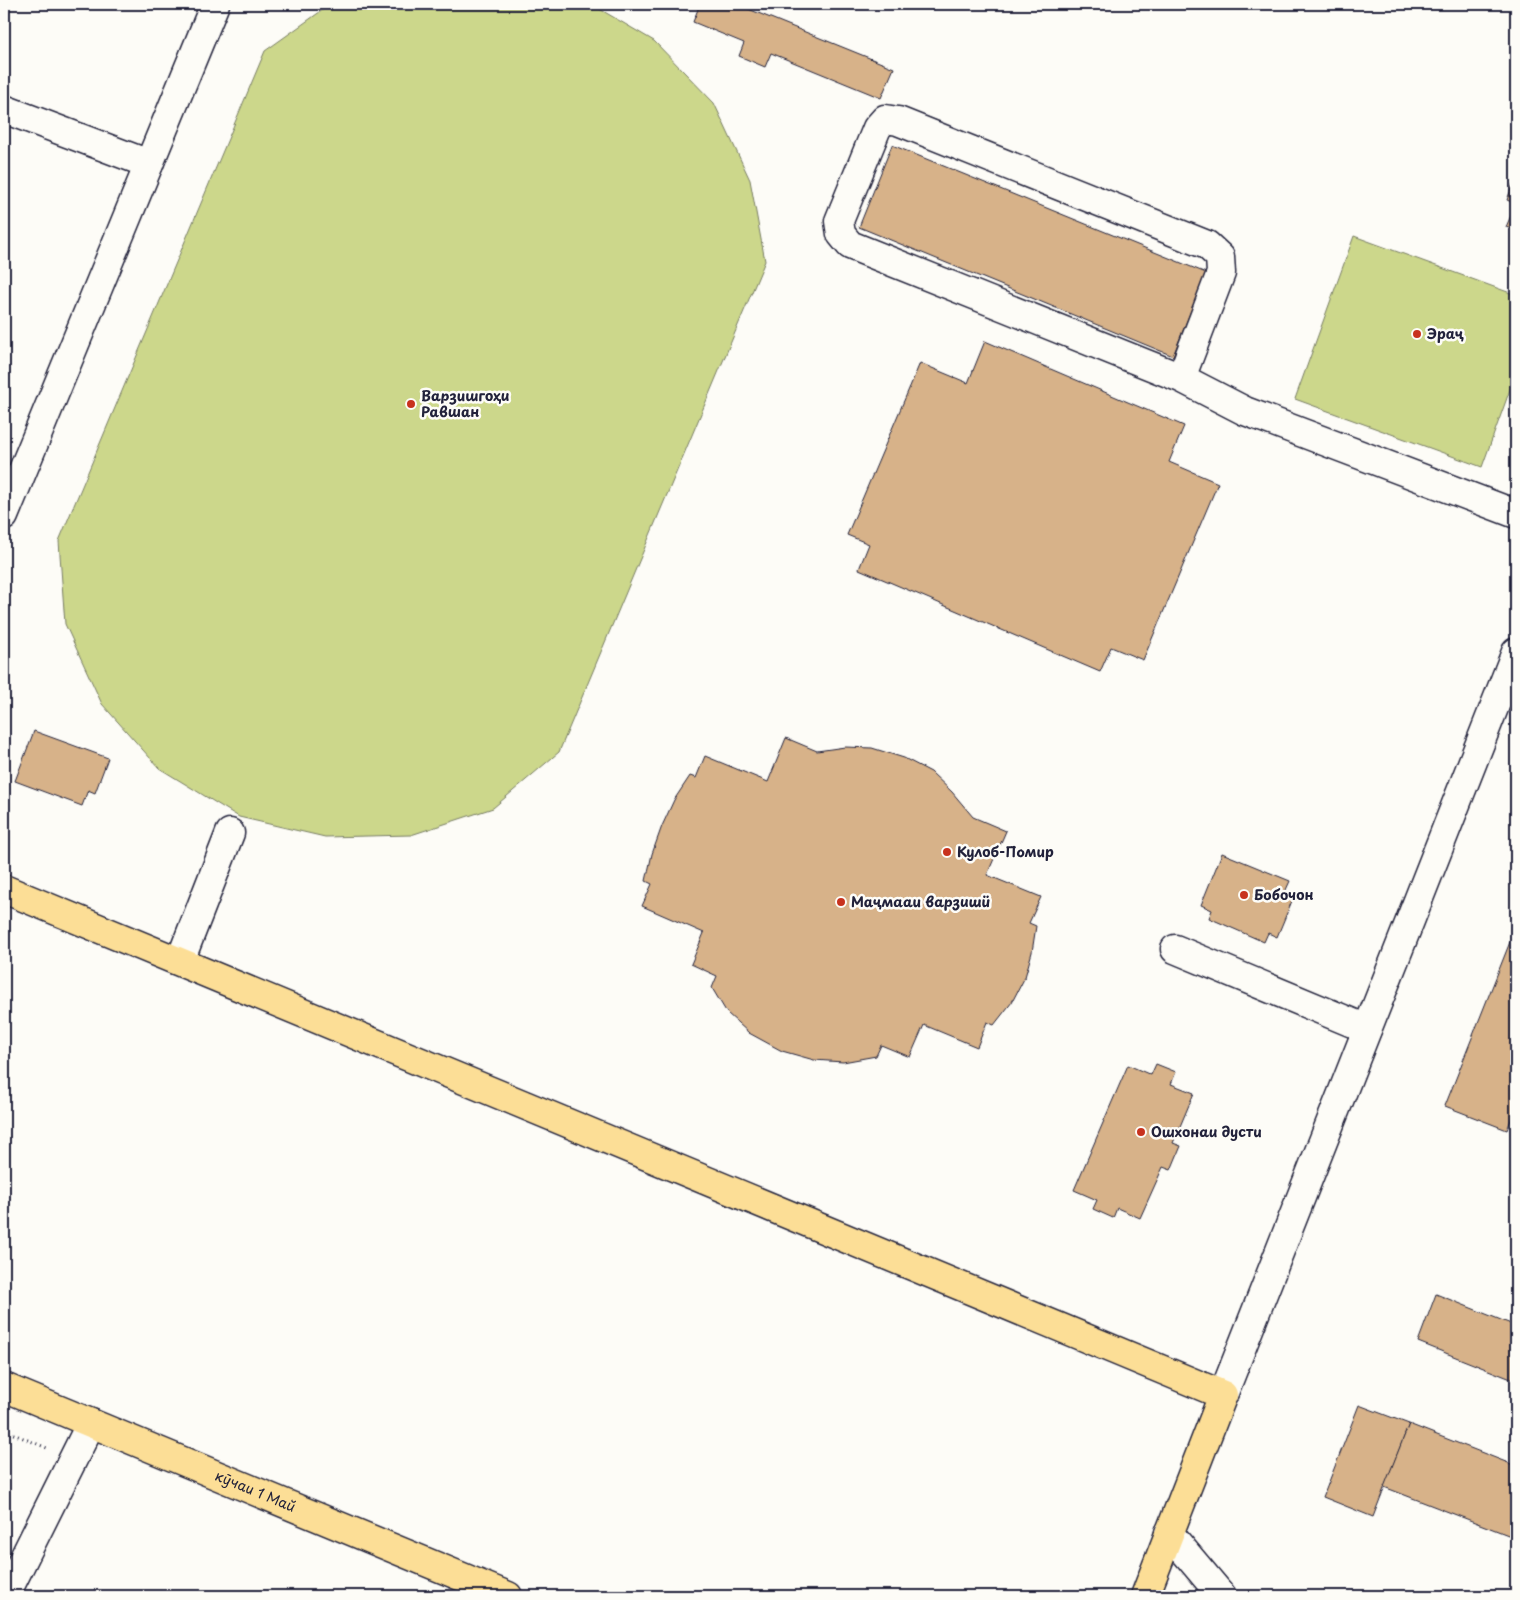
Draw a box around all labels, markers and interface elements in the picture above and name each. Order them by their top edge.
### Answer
place label: Эраҷ [1427,323,1464,344]
marker: Эраҷ [1411,328,1423,340]
place label: Варзишгоҳи Равшан [421,385,510,422]
marker: Варзишгоҳи Равшан [405,398,417,410]
place label: Кулоб-Помир [957,841,1054,862]
marker: Кулоб-Помир [941,846,953,858]
place label: Бобочон [1254,884,1314,905]
marker: Бобочон [1238,889,1250,901]
place label: Маҷмааи варзишӣ [851,891,991,912]
marker: Маҷмааи варзишӣ [835,896,847,908]
place label: Ошхонаи дусти [1151,1121,1262,1142]
marker: Ошхонаи дусти [1135,1126,1147,1138]
street label: кӯчаи 1 Май [212,1465,299,1517]

